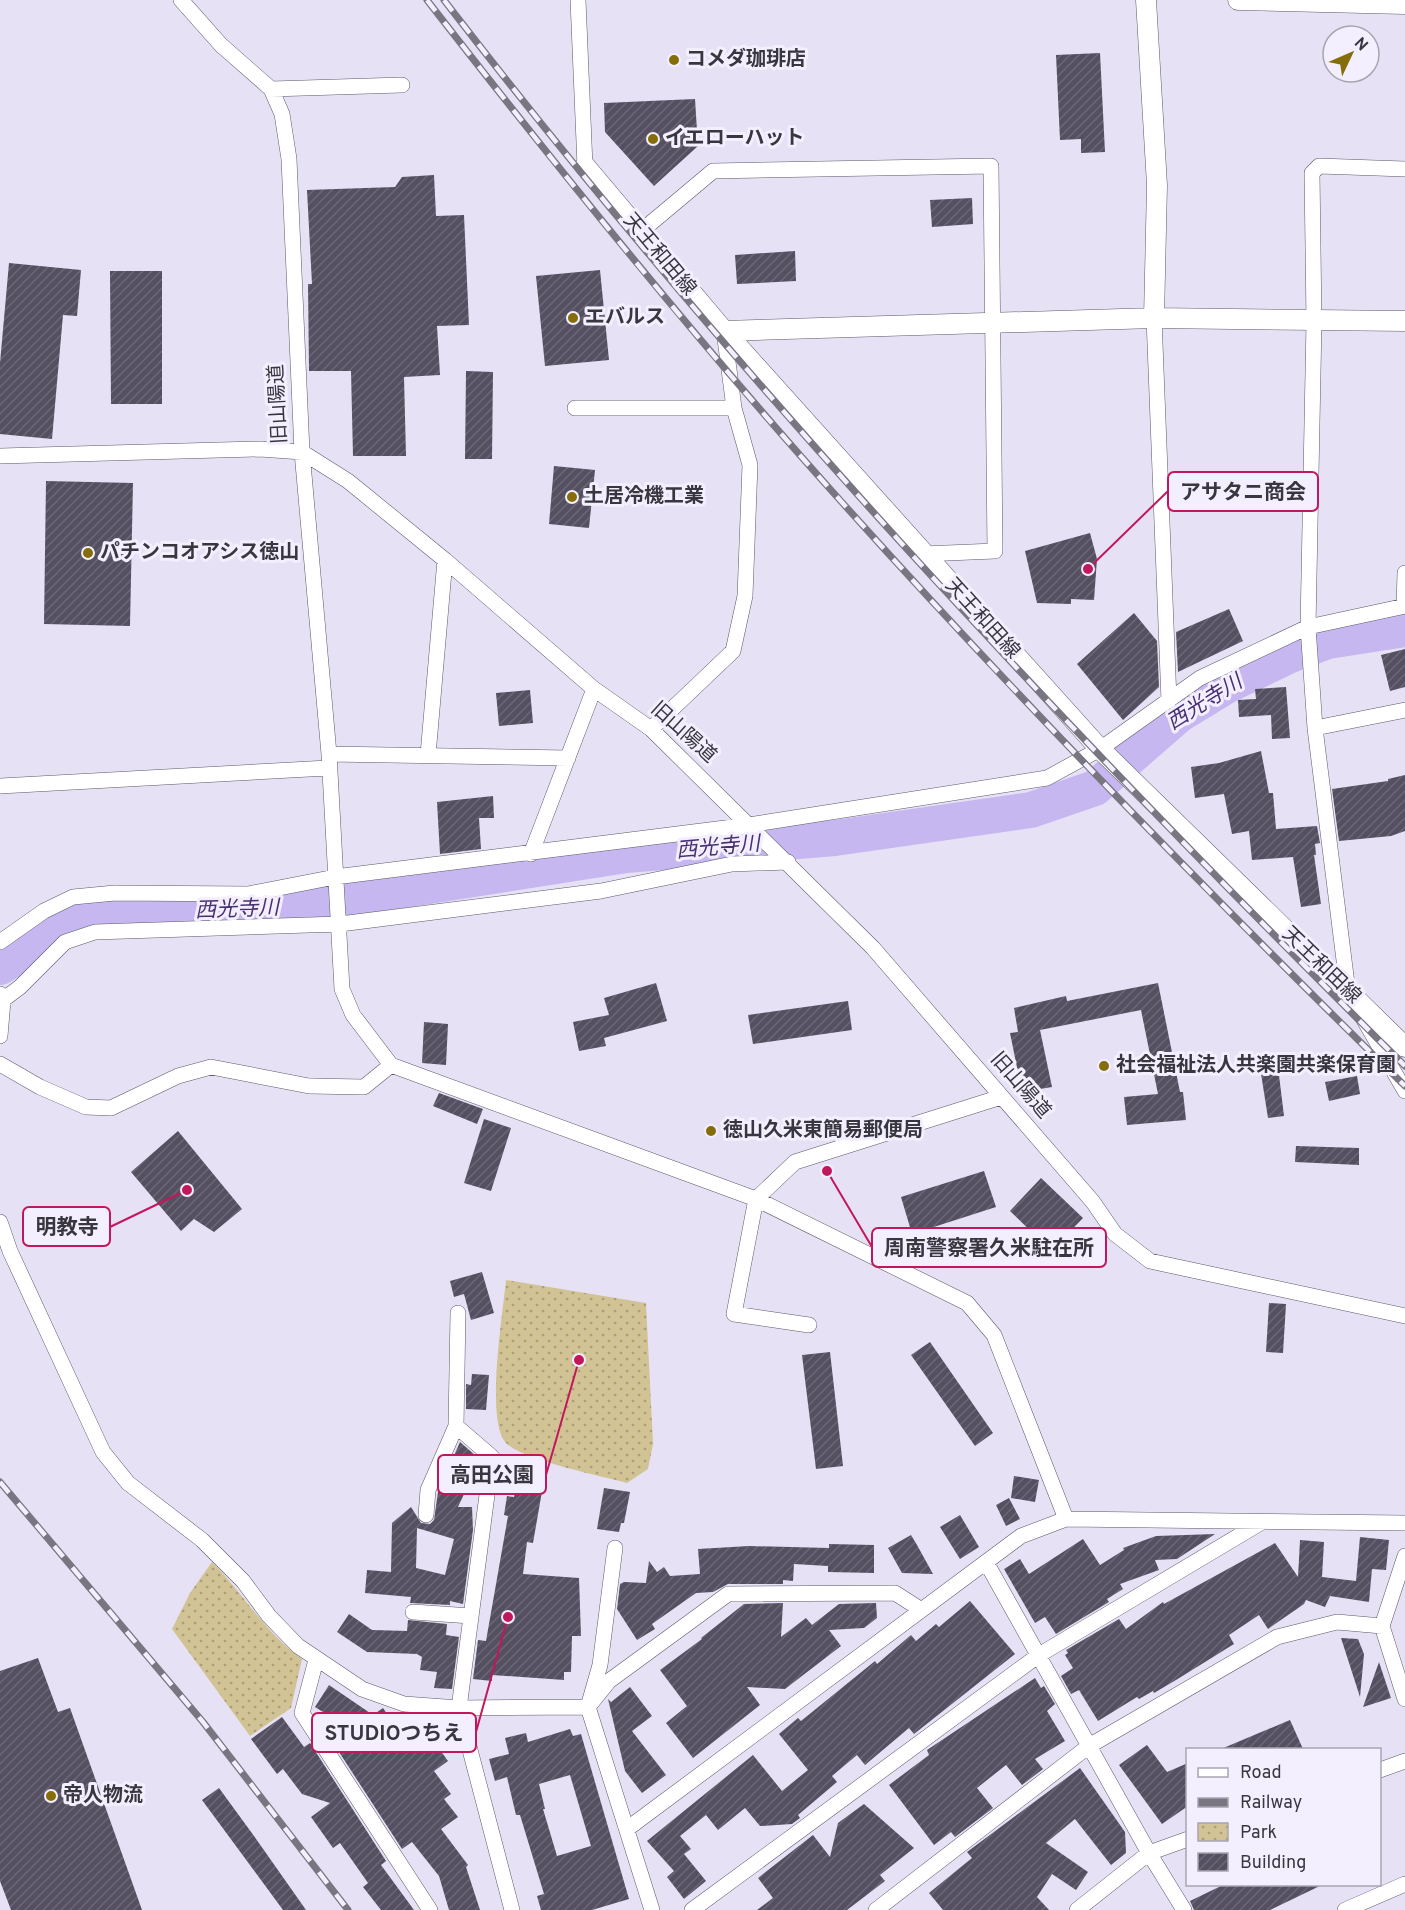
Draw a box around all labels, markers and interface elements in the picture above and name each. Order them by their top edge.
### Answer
north arrow [1321,24,1381,84]
text: N [1349,34,1372,56]
place label: コメダ珈琲店 [686,47,806,73]
marker: コメダ珈琲店 [667,53,681,67]
place label: イエローハット [665,126,804,152]
marker: イエローハット [646,132,660,146]
street label: 天王和田線 [617,208,701,302]
place label: エバルス [585,305,665,331]
marker: エバルス [566,311,580,325]
street label: 旧山陽道 [264,363,294,445]
callout: アサタニ商会 [1168,472,1318,511]
text: アサタニ商会 [1180,480,1306,507]
place label: 土居冷機工業 [584,484,704,510]
marker: 土居冷機工業 [565,490,579,504]
place label: パチンコオアシス徳山 [100,540,299,566]
marker: パチンコオアシス徳山 [81,546,95,560]
street label: 天王和田線 [939,573,1025,665]
water label: 西光寺川 [1162,668,1249,737]
street label: 旧山陽道 [645,697,721,769]
water label: 西光寺川 [675,831,763,865]
water label: 西光寺川 [195,895,281,925]
street label: 天王和田線 [1276,922,1366,1010]
street label: 旧山陽道 [984,1047,1056,1125]
place label: 社会福祉法人共楽園共楽保育園 [1116,1053,1396,1079]
marker: 社会福祉法人共楽園共楽保育園 [1097,1059,1111,1073]
place label: 徳山久米東簡易郵便局 [723,1118,923,1144]
marker: 徳山久米東簡易郵便局 [704,1124,718,1138]
callout: 明教寺 [23,1207,110,1246]
text: 明教寺 [36,1215,99,1242]
callout: 周南警察署久米駐在所 [872,1228,1106,1267]
text: 周南警察署久米駐在所 [884,1236,1094,1263]
callout: 高田公園 [438,1455,546,1494]
text: 高田公園 [450,1463,534,1490]
callout: STUDIOつちえ [312,1713,476,1752]
text: STUDIOつちえ [324,1721,464,1748]
legend [1186,1748,1381,1886]
text: Road [1240,1762,1282,1785]
place label: 帝人物流 [63,1783,143,1809]
marker: 帝人物流 [44,1789,58,1803]
text: Railway [1240,1792,1302,1815]
text: Park [1240,1822,1277,1845]
text: Building [1240,1852,1306,1875]

